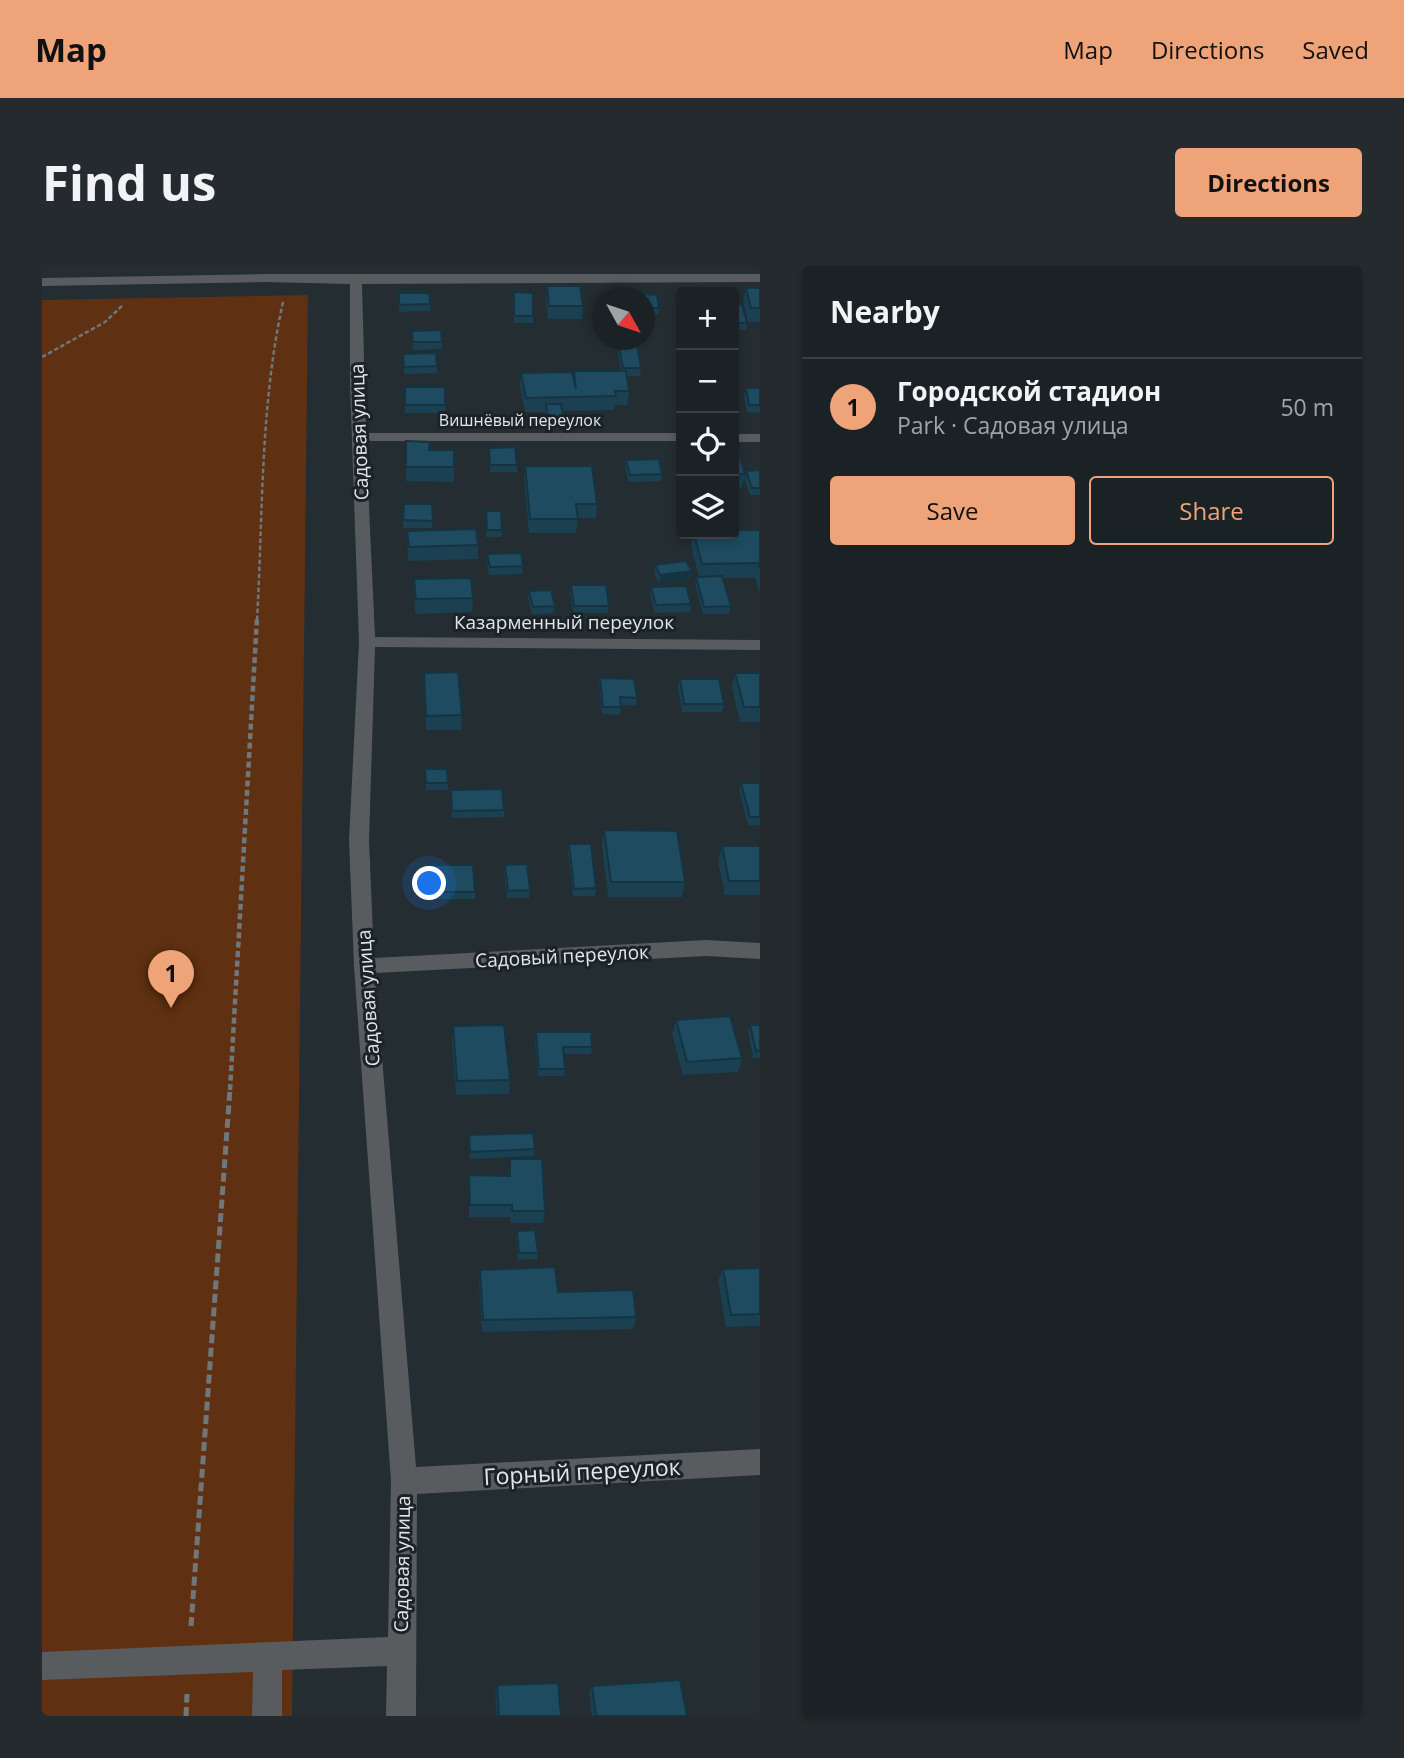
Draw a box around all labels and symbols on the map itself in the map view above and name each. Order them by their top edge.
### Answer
north arrow [592,287,655,350]
street label: Садовая улица [344,363,374,501]
street label: Вишнёвый переулок [439,409,602,431]
street label: Казарменный переулок [454,609,674,635]
your location [412,866,446,900]
street label: Садовая улица [350,929,386,1067]
street label: Садовый переулок [475,938,650,974]
pin: 1 [148,950,194,1008]
street label: Горный переулок [483,1450,681,1492]
street label: Садовая улица [388,1495,416,1633]

